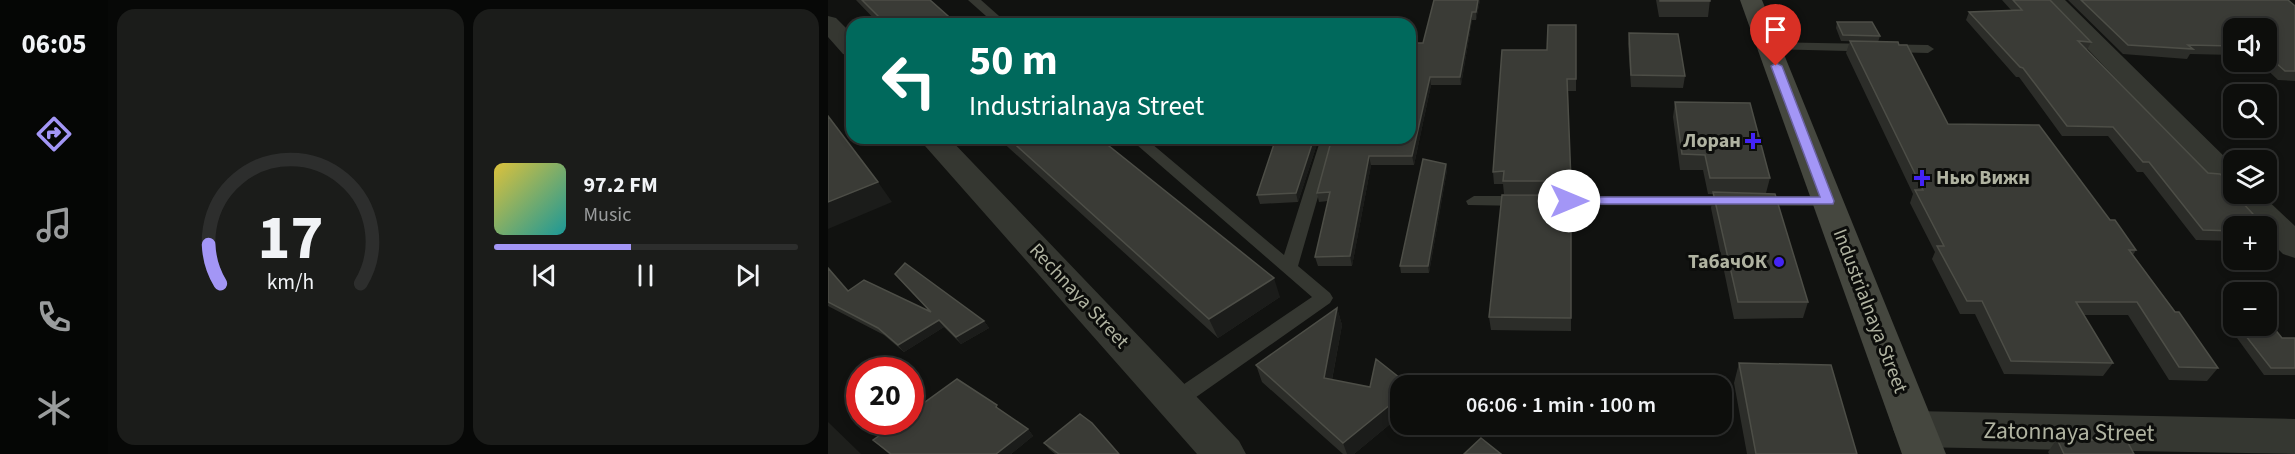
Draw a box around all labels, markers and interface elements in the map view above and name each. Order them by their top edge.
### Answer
pin [1750,4,1801,66]
icon: arrive [1759,13,1792,46]
map controls [2223,18,2277,336]
button: sound [2223,18,2277,72]
text: 06:05 [21,25,87,64]
text: 50 m [969,31,1058,91]
icon: left [870,42,948,120]
button: search [2223,84,2277,138]
text: Industrialnaya Street [969,87,1204,126]
icon: directions [33,113,75,155]
place label: Лоран [1682,127,1741,155]
marker: Лоран [1746,134,1760,148]
button: layers [2223,150,2277,204]
place label: Нью Вижн [1936,164,2030,192]
text: 97.2 FM [584,169,658,201]
position arrow [1537,169,1601,233]
marker: Нью Вижн [1913,169,1931,187]
text: 17 [257,194,323,283]
text: Music [584,201,631,229]
icon: music [33,204,75,246]
button: + [2223,216,2277,270]
street label: Industrialnaya Street [1826,225,1914,398]
street label: Rechnaya Street [1023,237,1136,355]
place label: ТабачОК [1688,248,1768,276]
marker: ТабачОК [1772,255,1786,269]
icon: previous [528,259,561,292]
icon: pause [629,259,662,292]
icon: next [731,259,764,292]
text: km/h [266,267,314,298]
button: − [2223,282,2277,336]
icon: phone [33,296,75,338]
speed limit sign: 20 [846,357,924,435]
icon: climate [33,387,75,429]
text: 06:06 · 1 min · 100 m [1466,389,1656,421]
street label: Zatonnaya Street [1983,413,2155,451]

